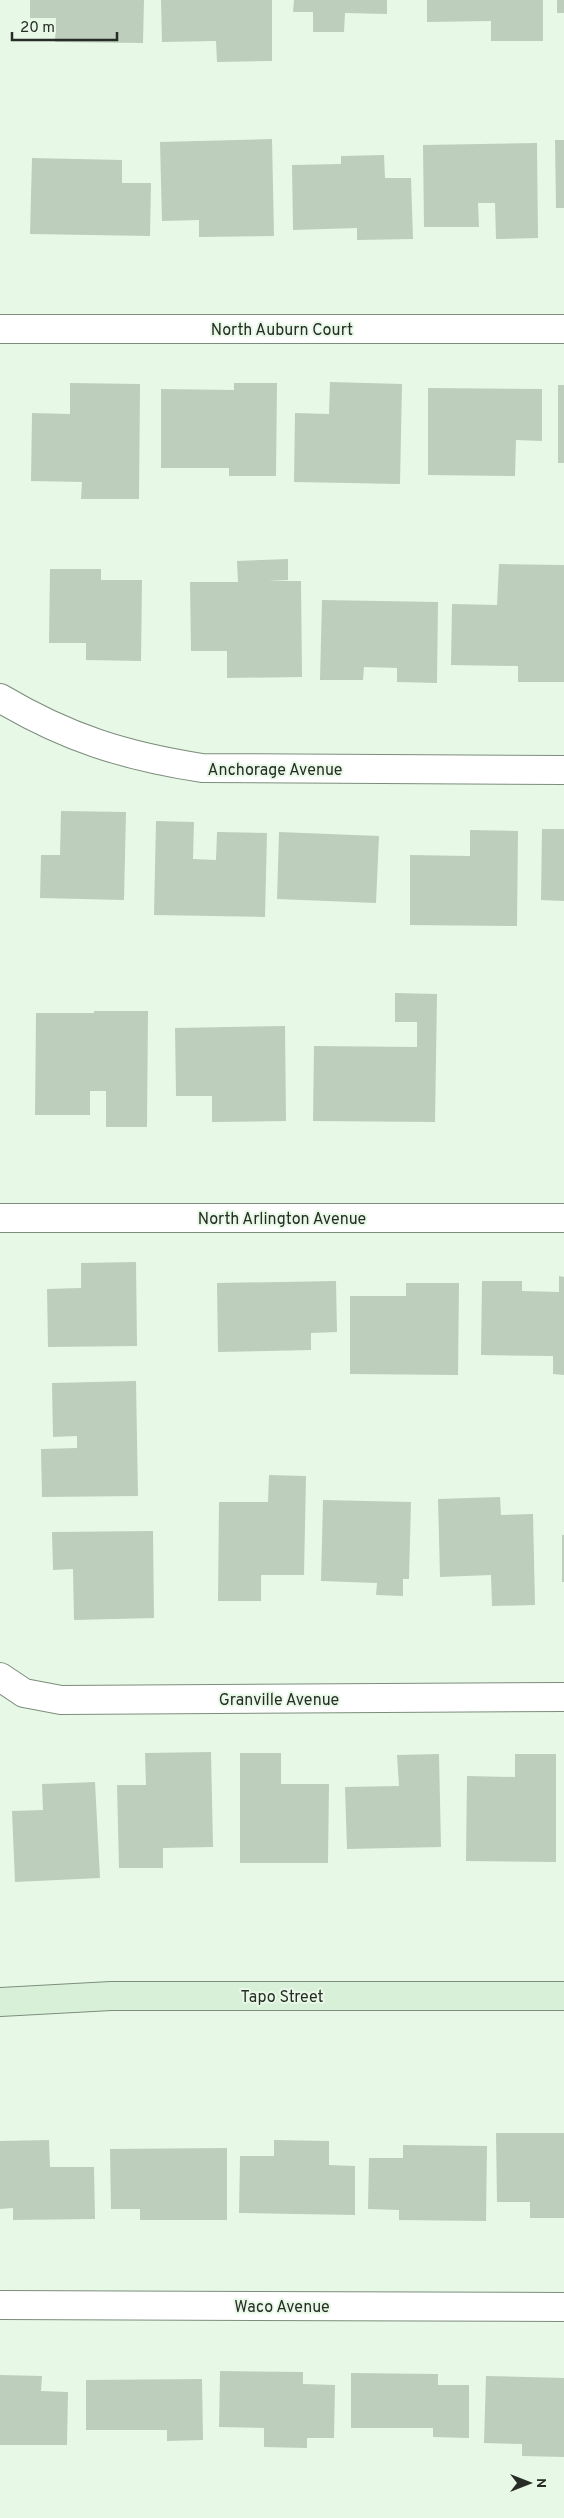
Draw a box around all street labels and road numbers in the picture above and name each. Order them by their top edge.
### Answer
street label: North Auburn Court [211,321,353,341]
street label: Anchorage Avenue [208,761,342,781]
street label: North Arlington Avenue [198,1210,366,1230]
street label: Granville Avenue [219,1691,339,1711]
street label: Tapo Street [241,1988,323,2008]
street label: Waco Avenue [234,2298,330,2318]

